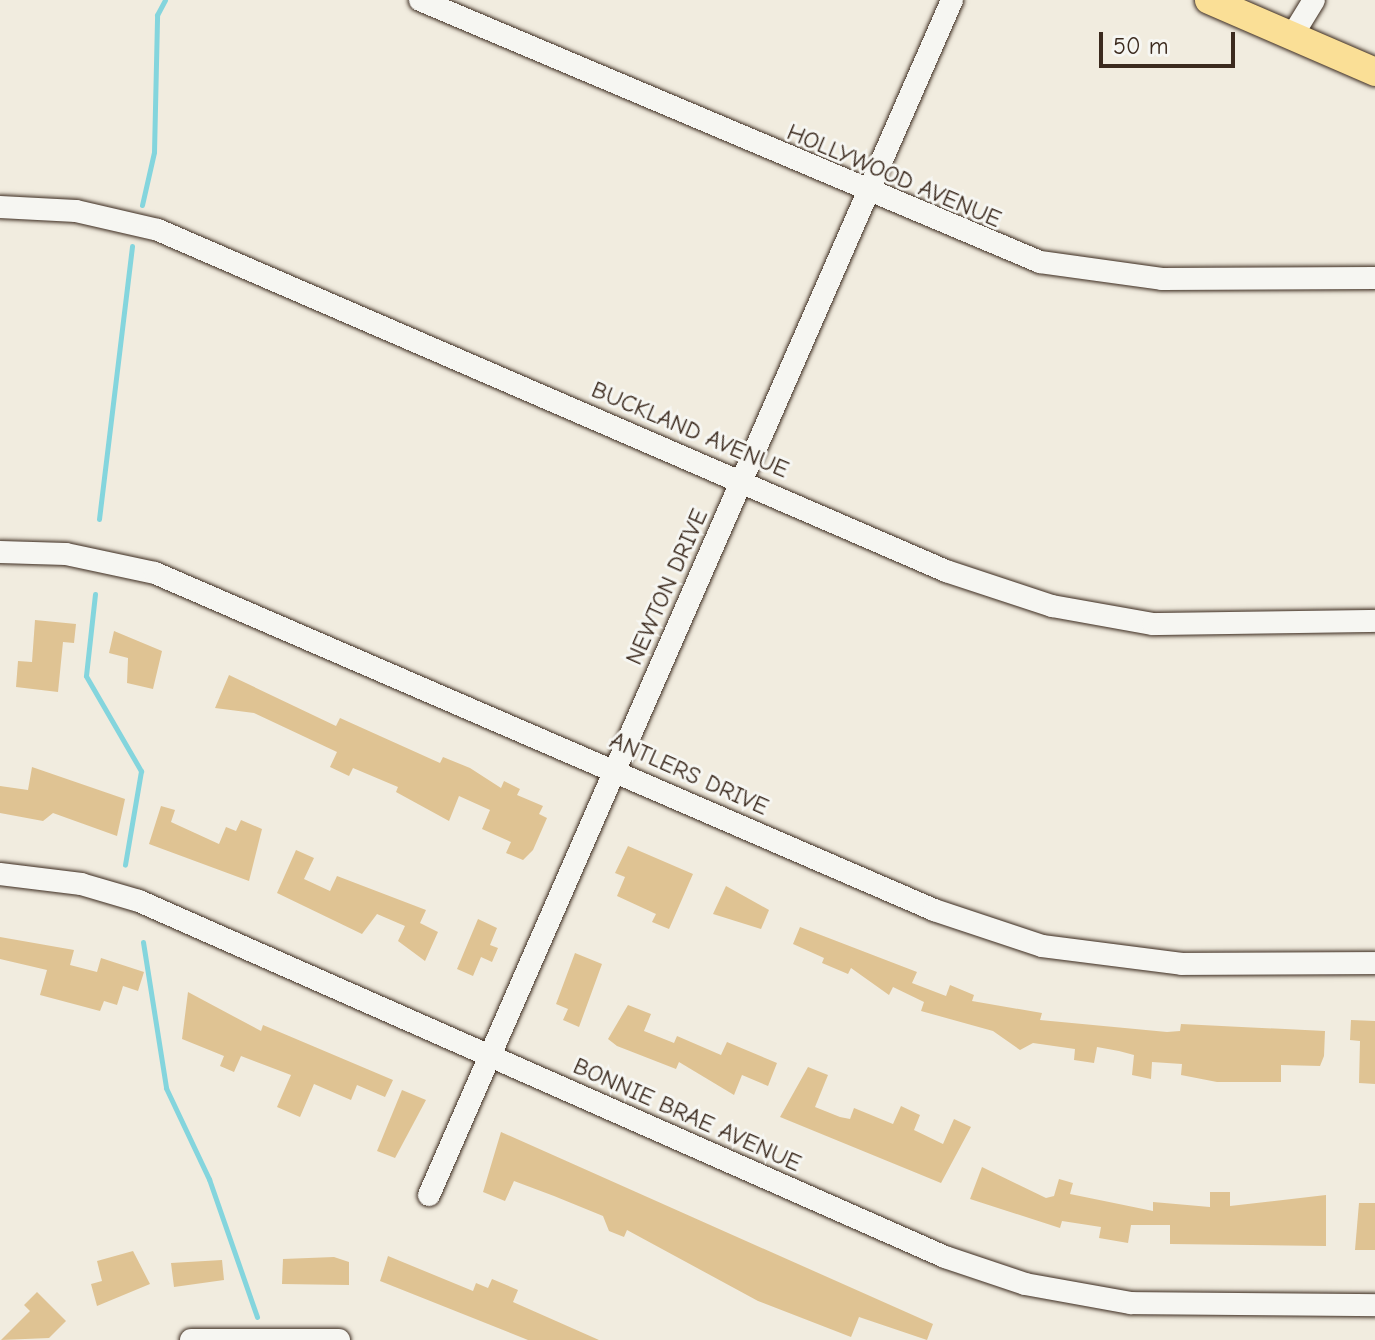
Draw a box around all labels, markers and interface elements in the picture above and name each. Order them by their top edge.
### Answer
scale bar [1103,16,1239,66]
text: 50 m [1113,32,1169,60]
street label: HOLLYWOOD AVENUE [782,118,1006,234]
street label: BUCKLAND AVENUE [587,375,793,485]
street label: NEWTON DRIVE [620,505,714,669]
street label: ANTLERS DRIVE [605,726,773,822]
street label: BONNIE BRAE AVENUE [569,1052,805,1178]

